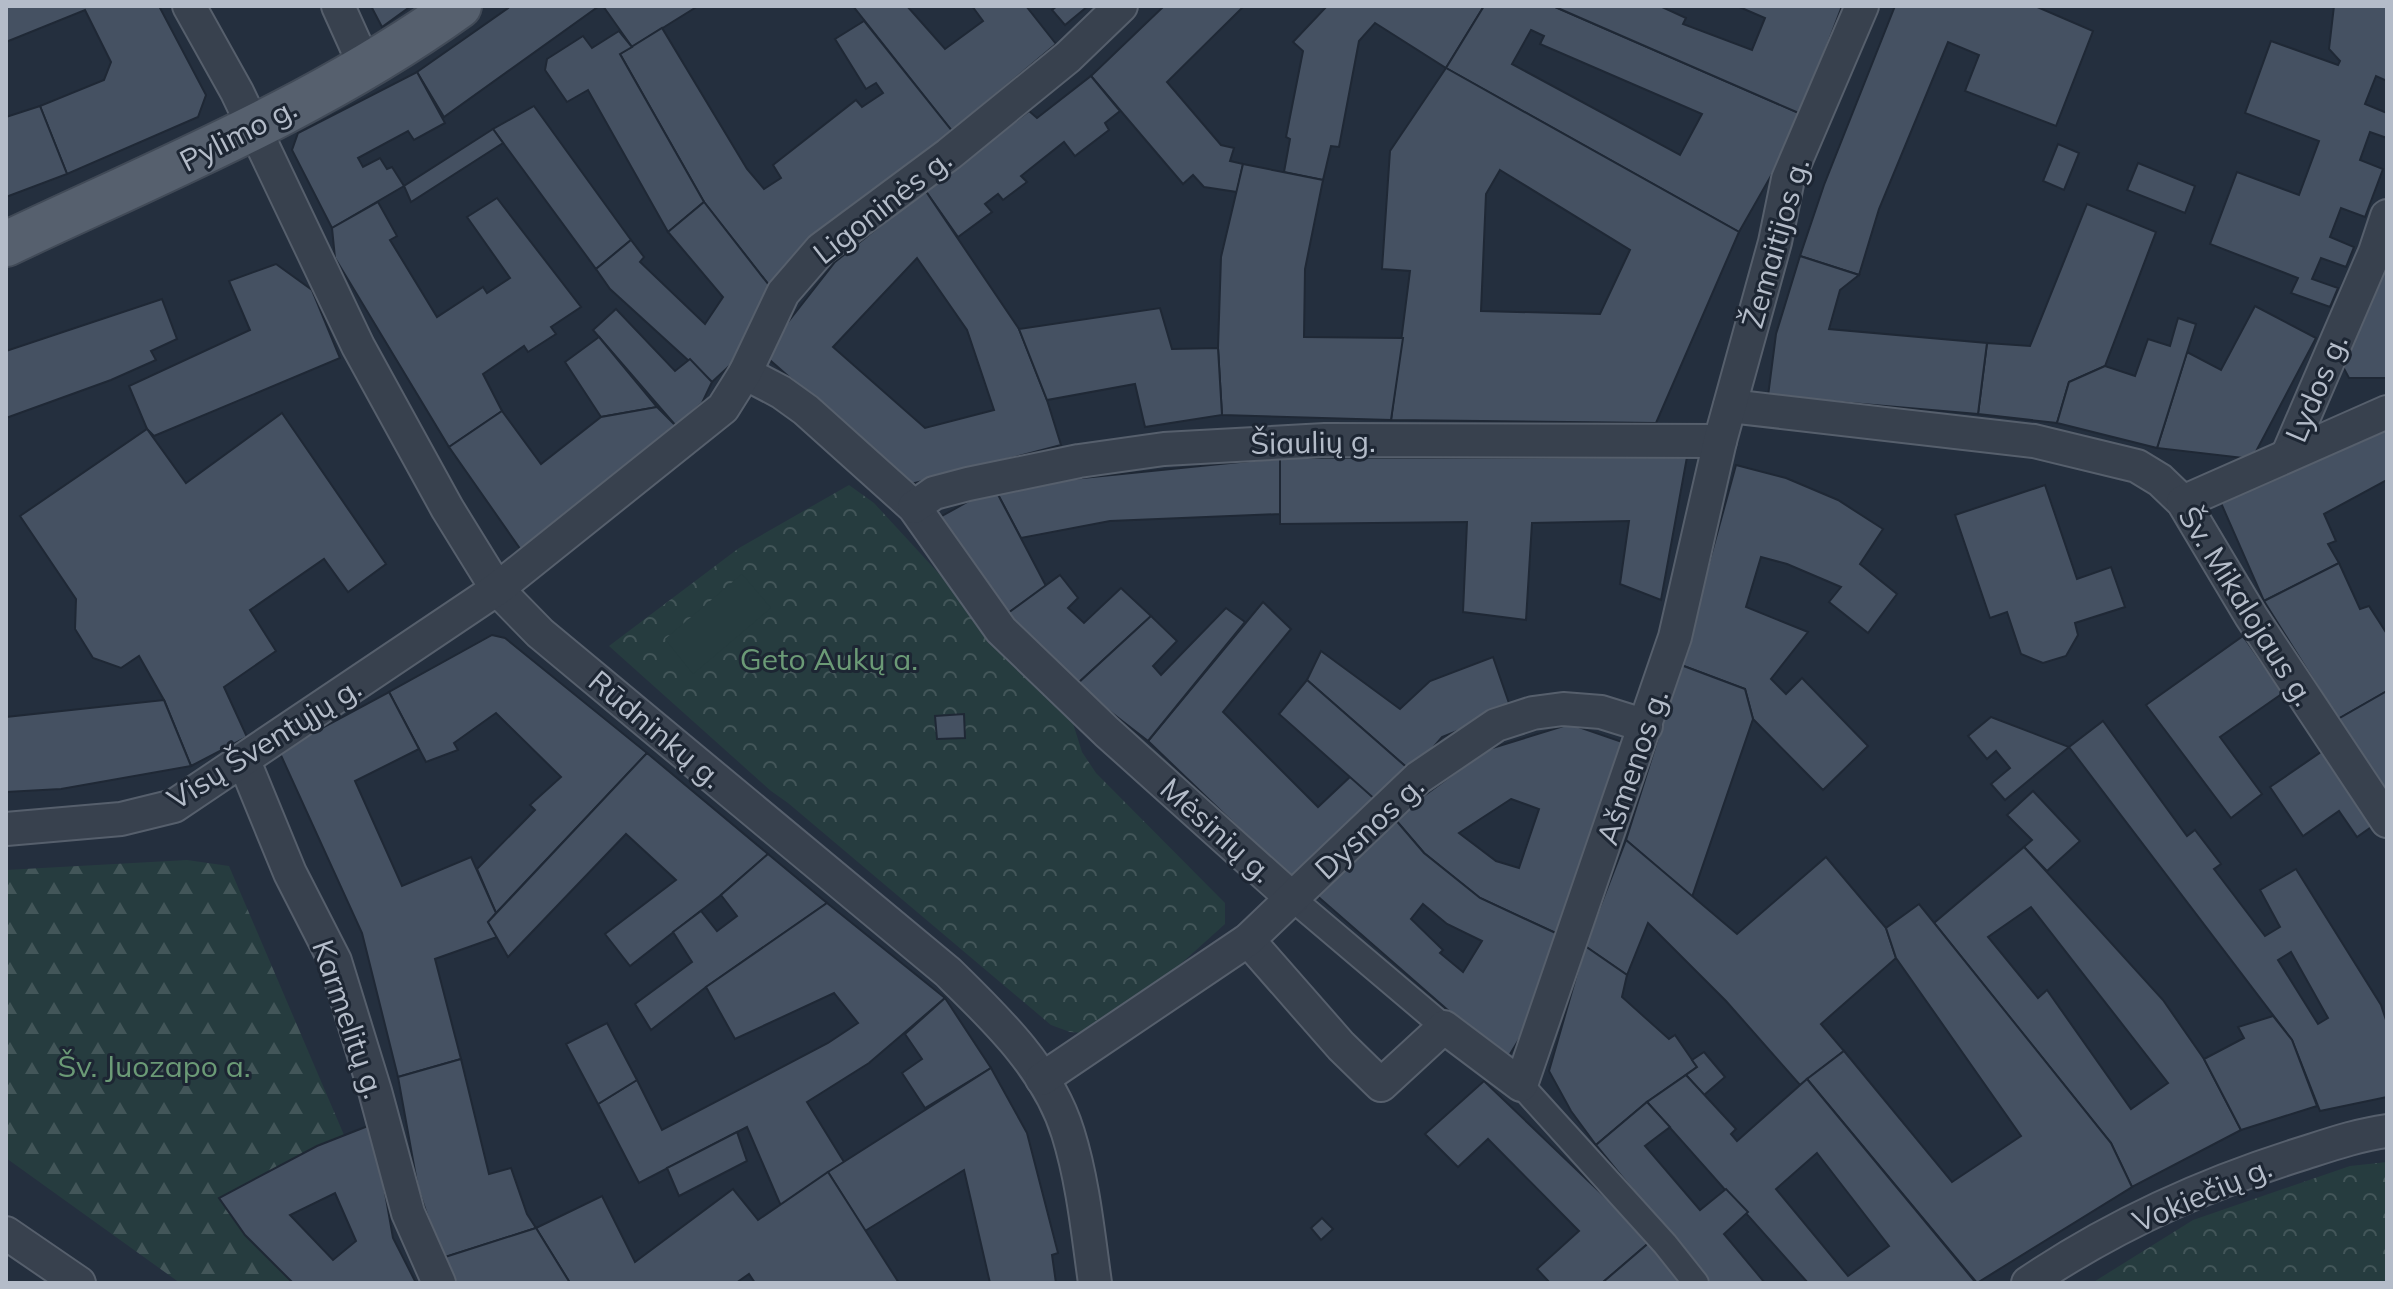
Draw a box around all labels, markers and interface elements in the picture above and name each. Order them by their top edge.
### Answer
street label: Pylimo g. [173,88,303,180]
street label: Ligoninės g. [805,140,959,272]
street label: Žemaitijos g. [1733,154,1817,332]
street label: Lydos g. [2276,328,2356,448]
street label: Šiaulių g. [1250,422,1376,462]
street label: Šv. Mikalojaus g. [2170,499,2324,713]
park label: Geto Aukų a. [740,640,918,678]
street label: Rūdninkų g. [581,662,731,796]
street label: Visų Šventųjų g. [160,668,368,818]
street label: Ašmenos g. [1588,684,1676,850]
street label: Dysnos g. [1307,767,1431,887]
street label: Mėsinių g. [1153,769,1281,891]
street label: Karmelitų g. [304,935,394,1103]
park label: Šv. Juozapo a. [58,1047,250,1085]
street label: Vokiečių g. [2127,1148,2277,1240]

